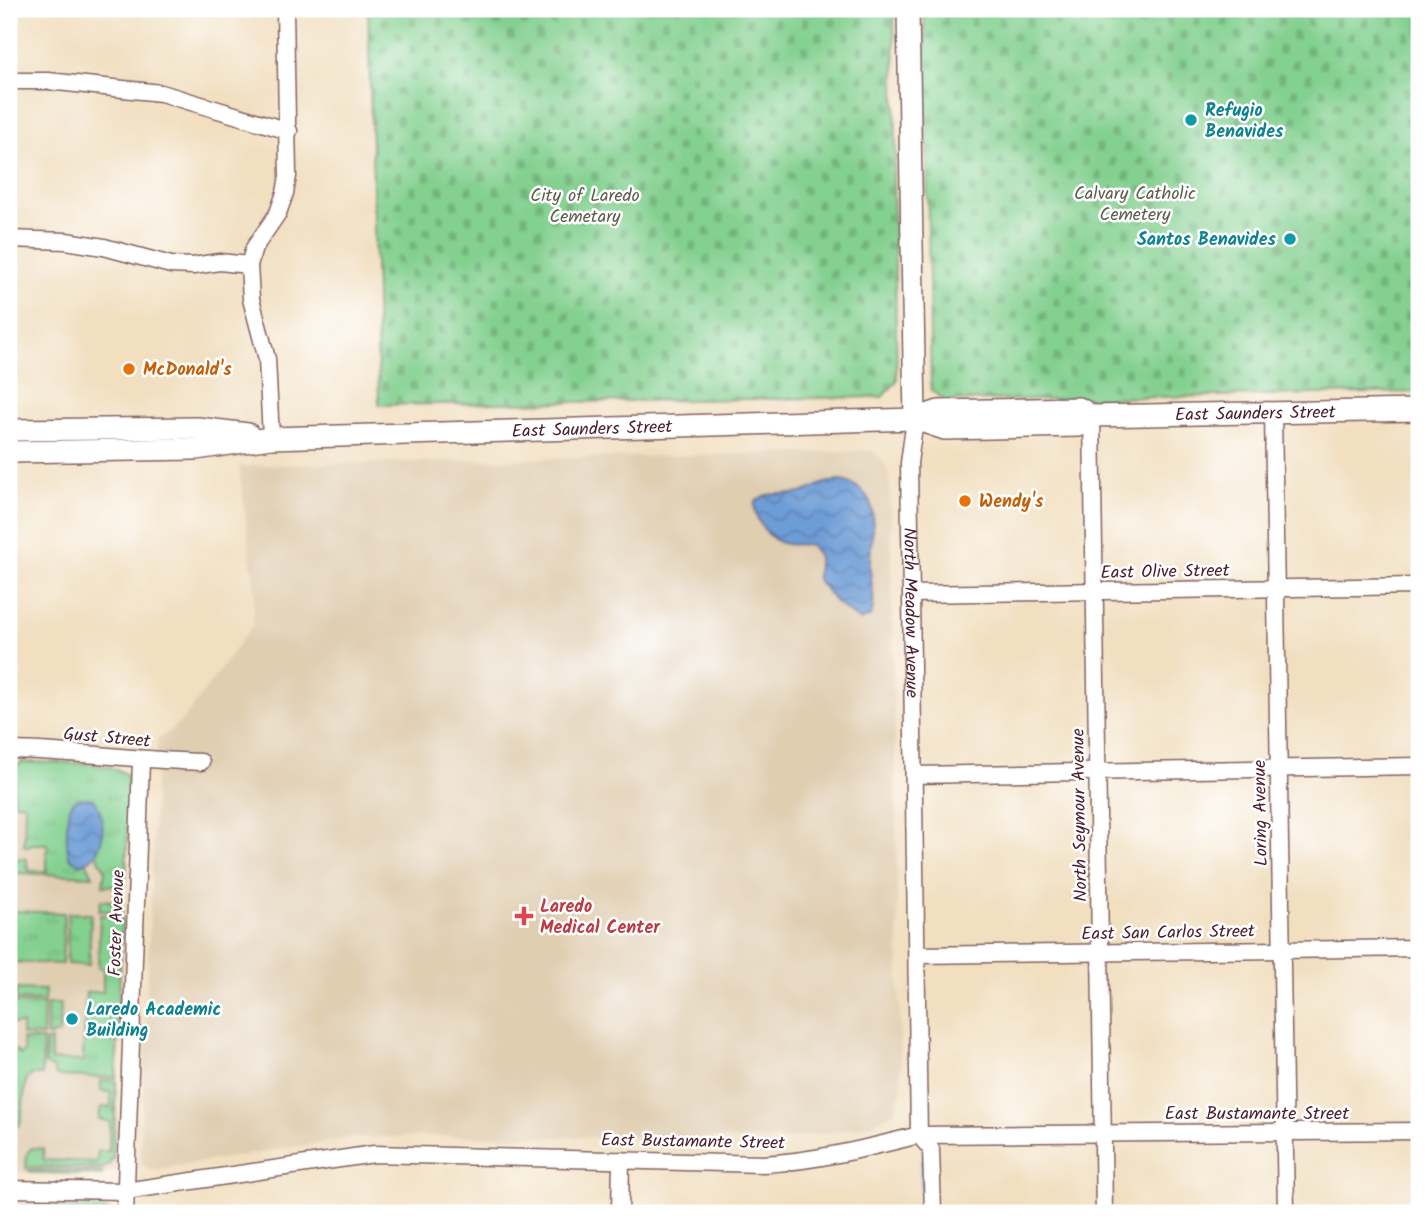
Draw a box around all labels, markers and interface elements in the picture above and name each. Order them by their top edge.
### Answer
place label: Refugio Benavides [1205,97,1284,147]
marker: Refugio Benavides [1183,112,1199,128]
park label: Calvary Catholic Cemetery [1074,180,1196,230]
park label: City of Laredo Cemetary [530,182,640,232]
place label: Santos Benavides [1137,226,1277,255]
marker: Santos Benavides [1282,231,1298,247]
place label: McDonald's [143,356,232,385]
marker: McDonald's [121,361,137,377]
street label: East Saunders Street [1175,399,1337,430]
street label: East Saunders Street [511,413,674,447]
place label: Wendy's [979,488,1044,517]
marker: Wendy's [957,493,973,509]
street label: North Meadow Avenue [894,527,925,698]
street label: East Olive Street [1100,557,1231,588]
street label: Gust Street [62,720,153,757]
street label: North Seymour Avenue [1064,728,1097,902]
street label: Loring Avenue [1246,759,1277,867]
street label: Foster Avenue [101,869,134,977]
place label: Laredo Medical Center [540,893,661,943]
marker: Laredo Medical Center [514,906,534,926]
street label: East San Carlos Street [1081,917,1256,950]
place label: Laredo Academic Building [86,996,221,1046]
marker: Laredo Academic Building [64,1011,80,1027]
street label: East Bustamante Street [1165,1100,1350,1129]
street label: East Bustamante Street [601,1126,786,1159]

